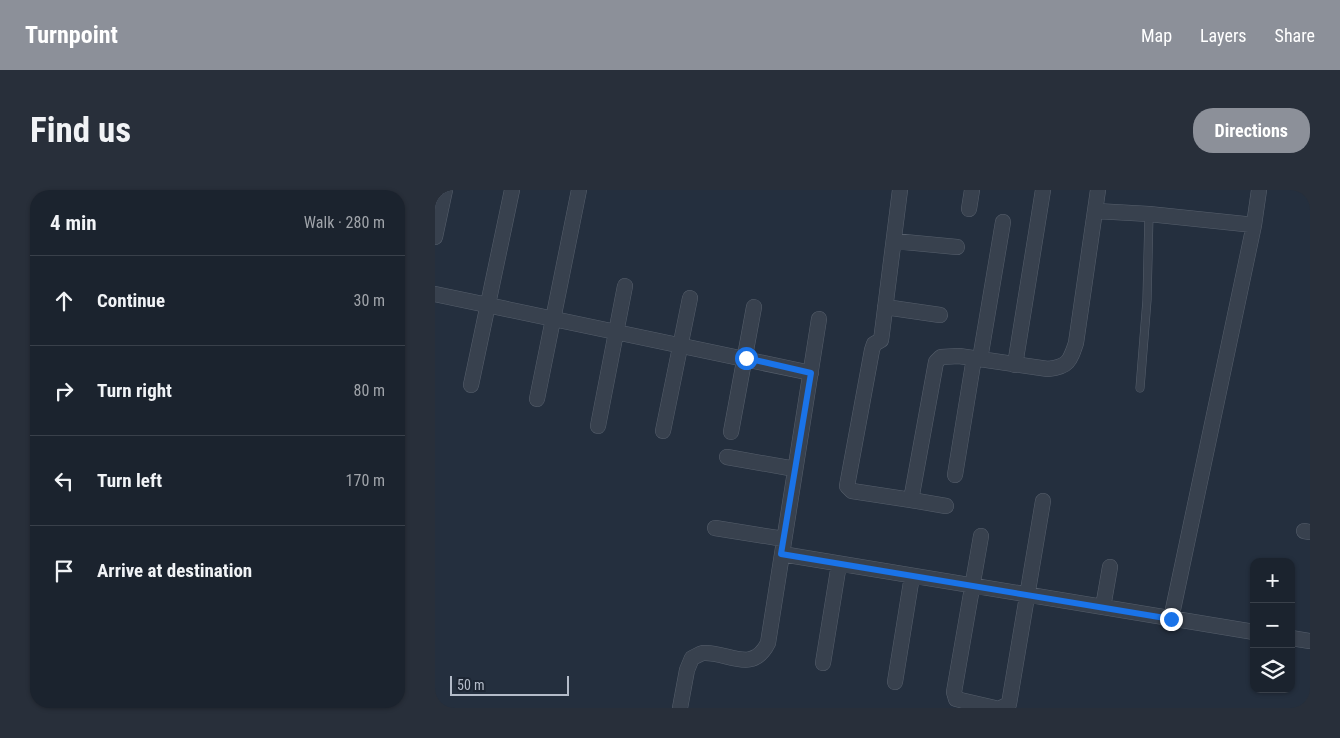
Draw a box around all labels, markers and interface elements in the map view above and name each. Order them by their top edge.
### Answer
text: Turnpoint [25,21,118,49]
text: Map [1141,25,1172,46]
text: Layers [1200,25,1247,46]
text: Share [1275,25,1315,46]
button: Directions [1193,108,1310,153]
text: Find us [30,110,131,151]
text: 4 min [50,211,97,235]
text: Walk · 280 m [304,213,385,232]
icon: ahead [50,287,78,315]
text: Continue [97,289,165,312]
text: 30 m [353,291,385,310]
route start [735,347,758,370]
icon: right [50,377,78,405]
text: Turn right [97,379,172,402]
text: 80 m [353,381,385,400]
icon: left [50,467,78,495]
text: Turn left [97,469,162,492]
text: 170 m [346,471,385,490]
icon: arrive [50,557,78,585]
map controls [1250,558,1295,693]
button: + [1250,558,1295,603]
text: Arrive at destination [97,559,252,582]
button: − [1250,603,1295,648]
route end [1160,608,1183,631]
button: layers [1250,648,1295,693]
scale bar [450,673,569,696]
text: 50 m [457,677,485,693]

